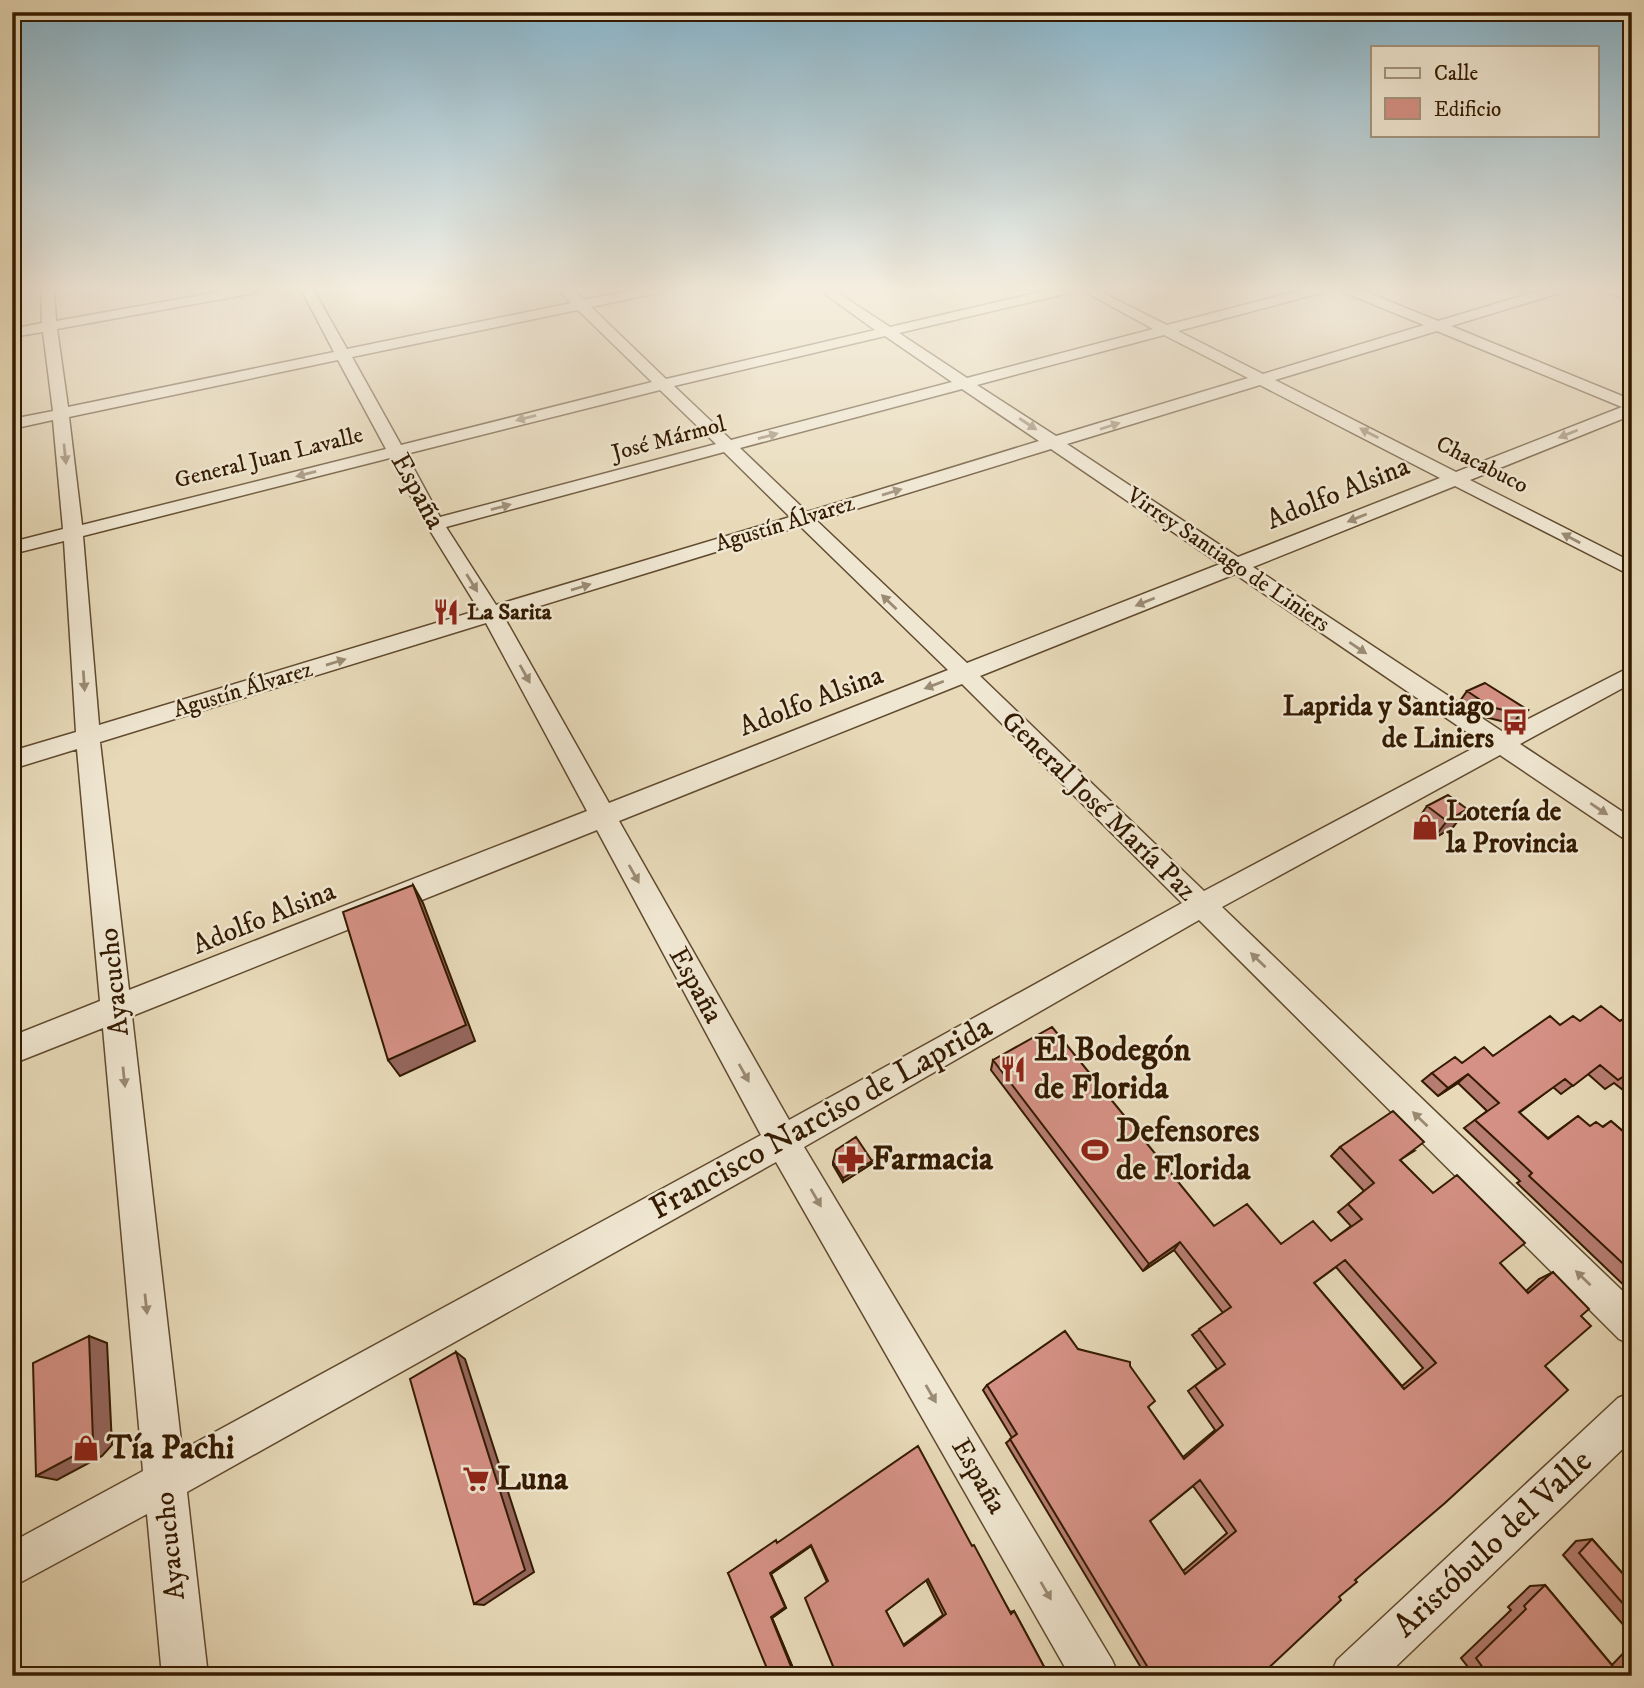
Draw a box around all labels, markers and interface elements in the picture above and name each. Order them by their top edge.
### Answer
legend [1371,46,1598,136]
text: Calle [1434,61,1478,87]
text: Edificio [1434,97,1501,123]
street label: José Mármol [607,410,729,469]
one-way arrow [515,413,537,424]
one-way arrow [1019,417,1037,431]
one-way arrow [1099,420,1120,431]
street label: General Juan Lavalle [172,421,366,495]
one-way arrow [1359,428,1379,439]
street label: Chacabuco [1431,429,1533,501]
one-way arrow [1558,429,1579,440]
one-way arrow [757,430,779,441]
one-way arrow [60,443,71,465]
street label: España [383,447,453,535]
street label: Adolfo Alsina [1261,448,1415,538]
one-way arrow [295,469,317,480]
street label: Virrey Santiago de Liniers [1120,481,1335,639]
one-way arrow [882,486,903,496]
street label: Agustín Álvarez [712,489,858,559]
one-way arrow [490,501,512,512]
one-way arrow [1346,512,1367,523]
one-way arrow [1562,532,1581,544]
one-way arrow [466,573,479,593]
one-way arrow [570,582,591,592]
one-way arrow [881,593,898,610]
one-way arrow [1135,596,1156,607]
restaurant icon: La Sarita [431,597,461,627]
place label: La Sarita [467,598,553,627]
one-way arrow [1348,641,1368,654]
street label: Agustín Álvarez [170,655,316,725]
one-way arrow [325,656,346,667]
street label: Adolfo Alsina [734,657,888,744]
one-way arrow [518,665,530,685]
one-way arrow [79,670,90,692]
one-way arrow [923,680,944,691]
place label: Laprida y Santiago de Liniers [1283,689,1495,756]
street label: General José María Paz [994,704,1204,908]
bus stop icon: Laprida y Santiago de Liniers [1500,707,1530,737]
place label: Lotería de la Provincia [1445,794,1579,861]
one-way arrow [1589,803,1609,816]
shop icon: Lotería de la Provincia [1410,812,1440,842]
one-way arrow [628,864,640,884]
street label: Adolfo Alsina [187,873,341,963]
street label: Ayacucho [91,926,137,1038]
street label: España [661,941,731,1029]
one-way arrow [1249,952,1266,969]
street label: Francisco Narciso de Laprida [643,1007,999,1229]
place label: El Bodegón de Florida [1034,1030,1192,1109]
restaurant icon: El Bodegón de Florida [998,1054,1028,1084]
one-way arrow [738,1063,750,1083]
one-way arrow [119,1067,130,1089]
place label: Defensores de Florida [1116,1111,1259,1190]
one-way arrow [1412,1112,1429,1128]
sports icon: Defensores de Florida [1080,1135,1110,1165]
place label: Farmacia [872,1139,994,1180]
pharmacy icon: Farmacia [836,1144,866,1174]
one-way arrow [810,1189,822,1208]
one-way arrow [1575,1271,1592,1287]
one-way arrow [141,1293,152,1315]
one-way arrow [925,1385,937,1404]
place label: Tía Pachi [106,1428,234,1469]
street label: España [943,1432,1015,1520]
shop icon: Tía Pachi [71,1433,101,1463]
street label: Aristóbulo del Valle [1385,1441,1601,1647]
place label: Luna [497,1459,569,1500]
supermarket icon: Luna [461,1464,491,1494]
street label: Ayacucho [147,1490,193,1602]
one-way arrow [1040,1581,1052,1600]

